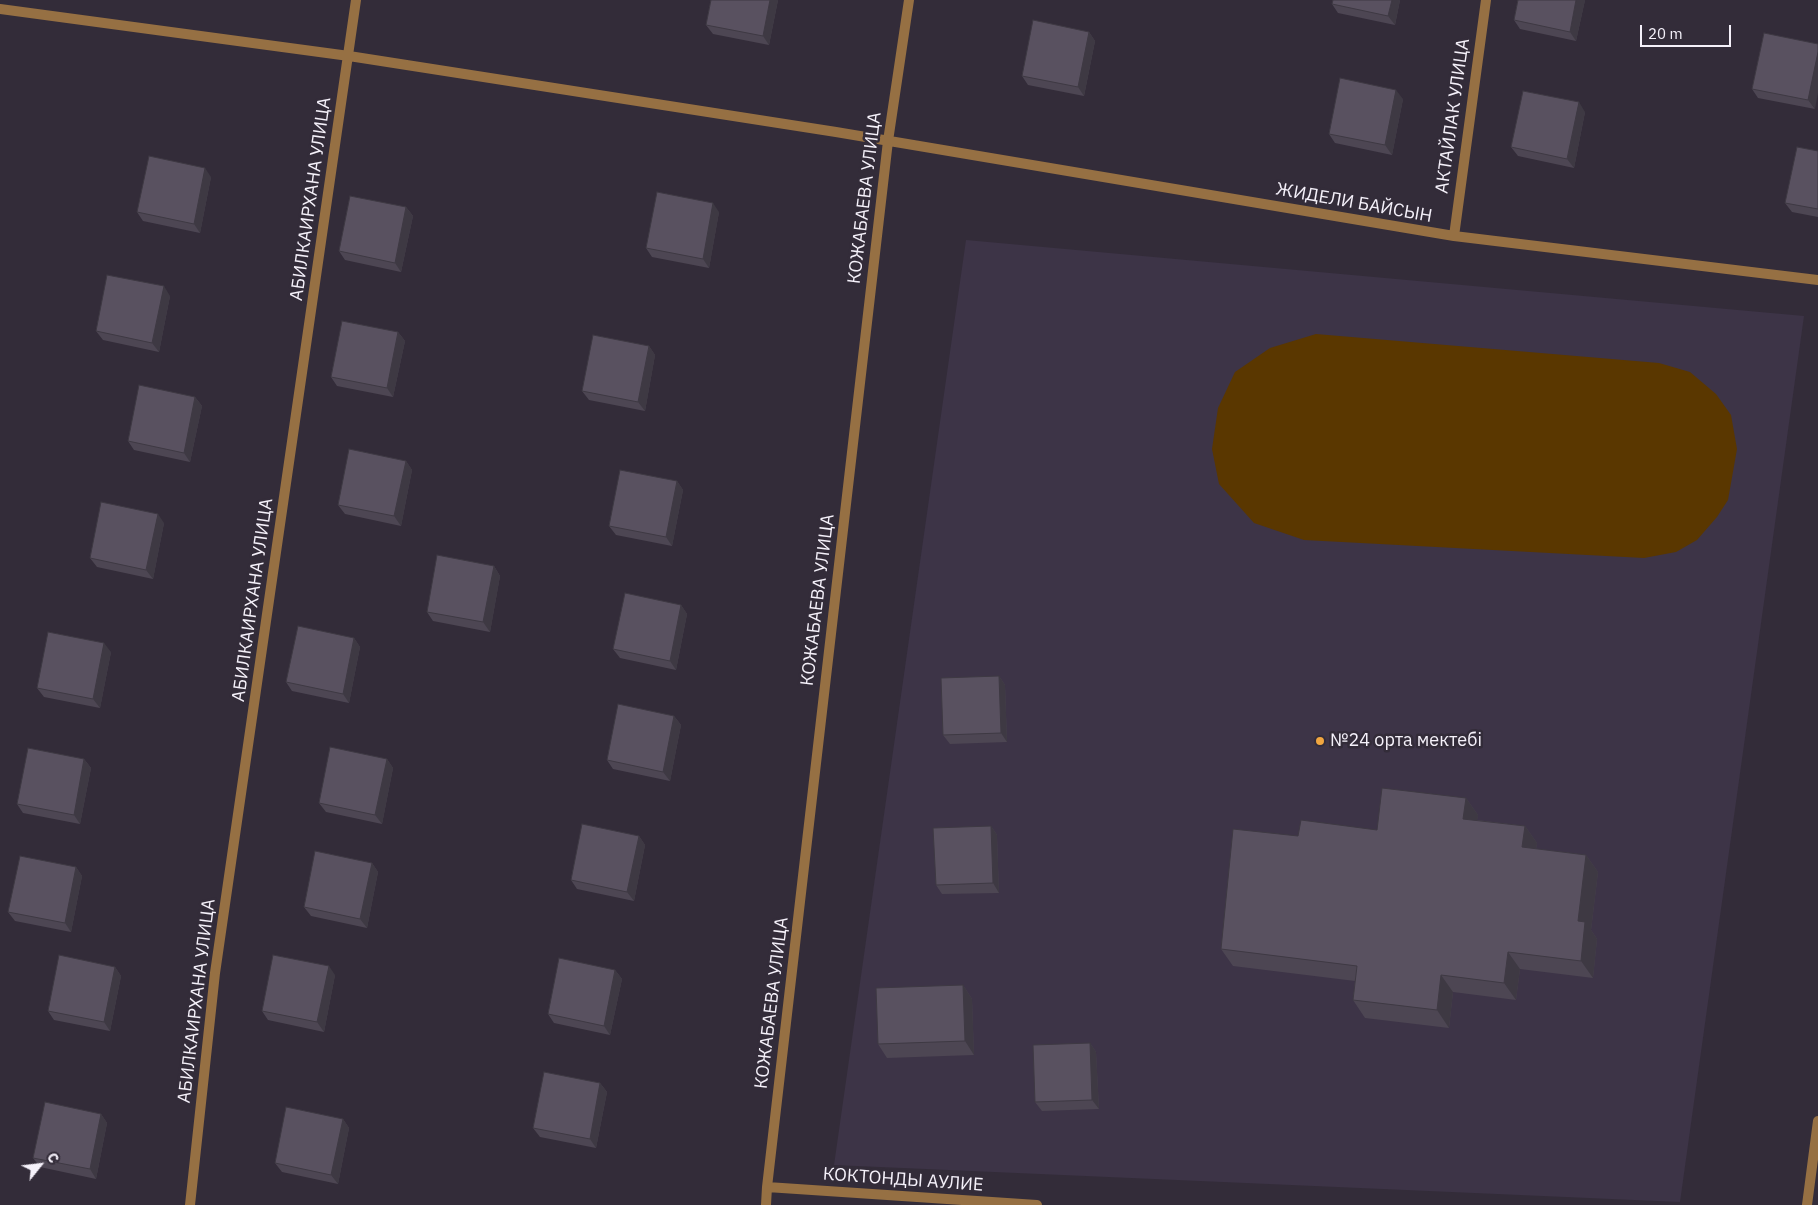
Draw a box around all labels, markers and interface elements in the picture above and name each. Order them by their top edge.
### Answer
scale bar [1643,15,1734,47]
text: 20 m [1648,24,1683,43]
street label: АКТАЙЛАК УЛИЦА [1431,37,1475,195]
street label: АБИЛКАИРХАНА УЛИЦА [286,96,336,302]
street label: КОЖАБАЕВА УЛИЦА [844,111,886,285]
street label: ЖИДЕЛИ БАЙСЫН [1274,179,1434,227]
street label: АБИЛКАИРХАНА УЛИЦА [228,497,278,703]
street label: КОЖАБАЕВА УЛИЦА [797,513,839,687]
place label: №24 орта мектебі [1330,730,1482,752]
marker: №24 орта мектебі [1314,735,1326,747]
street label: АБИЛКАИРХАНА УЛИЦА [174,898,220,1104]
street label: КОЖАБАЕВА УЛИЦА [751,916,793,1090]
north arrow [15,1140,65,1190]
text: С [43,1149,63,1166]
street label: КОКТОНДЫ АУЛИЕ [822,1164,984,1196]

